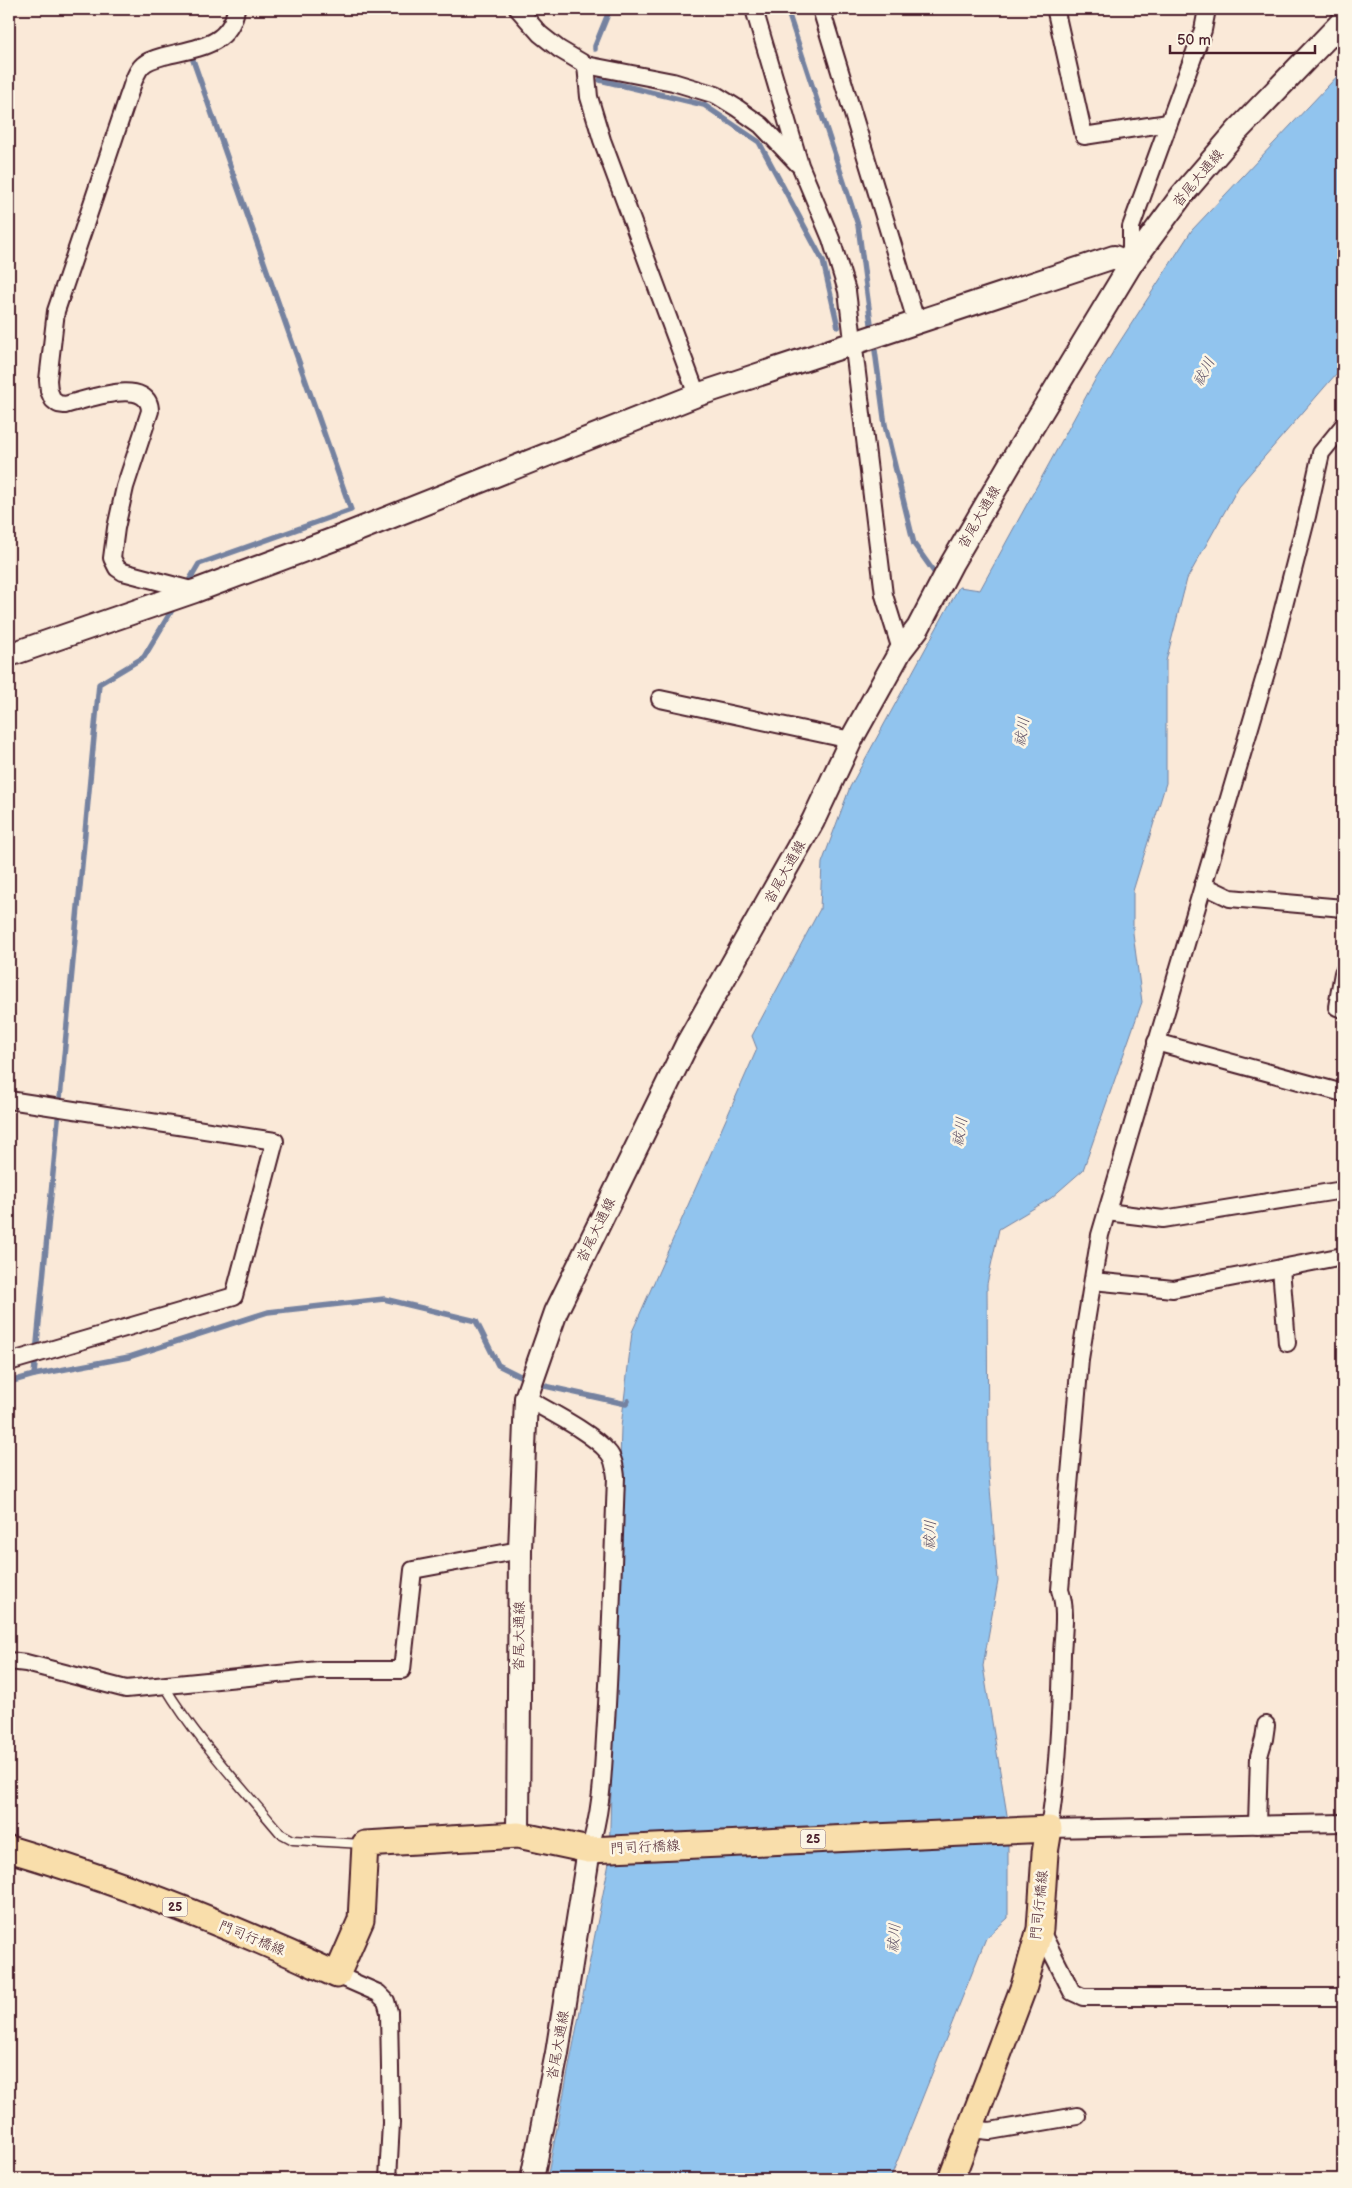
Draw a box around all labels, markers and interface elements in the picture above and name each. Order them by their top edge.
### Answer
scale bar [1170,22,1314,54]
text: 50 m [1177,31,1211,50]
street label: 沓尾大通線 [1169,146,1227,210]
water label: 祓川 [1189,354,1219,390]
street label: 沓尾大通線 [954,482,1004,552]
water label: 祓川 [1010,716,1034,748]
street label: 沓尾大通線 [761,837,809,907]
water label: 祓川 [948,1116,972,1148]
street label: 沓尾大通線 [573,1195,619,1265]
water label: 祓川 [920,1520,940,1550]
street label: 沓尾大通線 [510,1601,528,1671]
road number: 25 [800,1830,826,1848]
street label: 門司行橋線 [610,1837,680,1857]
street label: 門司行橋線 [1027,1869,1051,1941]
road number: 25 [162,1898,188,1916]
street label: 門司行橋線 [216,1917,288,1959]
water label: 祓川 [883,1922,905,1954]
street label: 沓尾大通線 [544,2009,572,2081]

